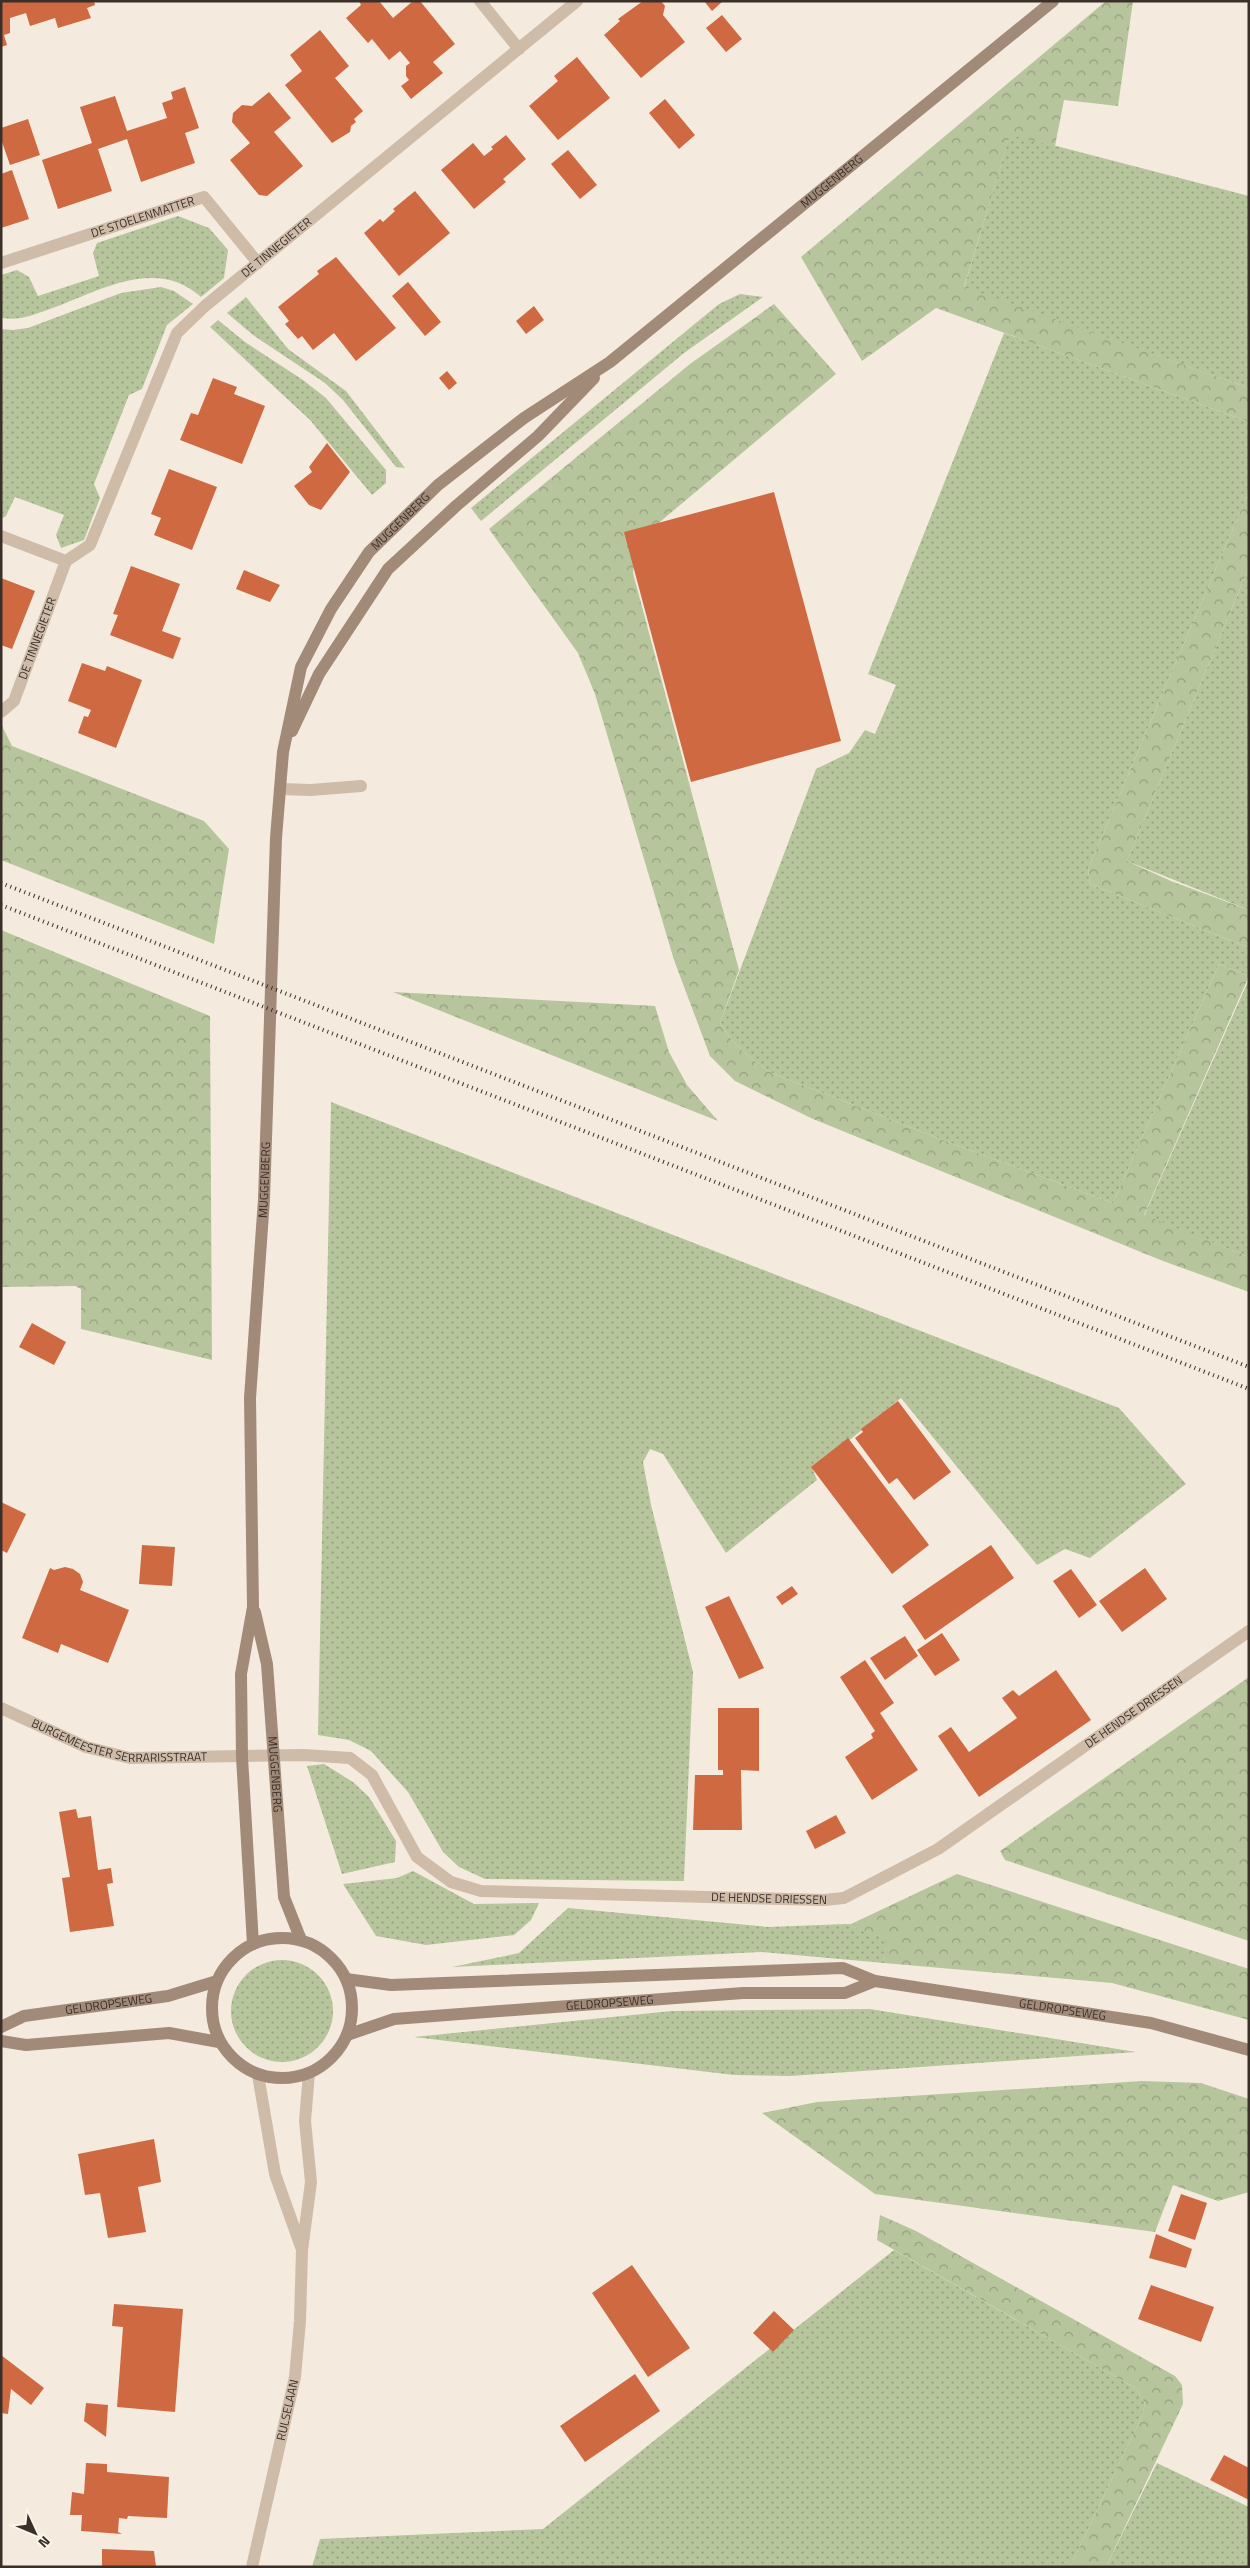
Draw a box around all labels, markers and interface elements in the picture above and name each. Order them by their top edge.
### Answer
street label: MUGGENBERG [796,149,867,212]
street label: DE STOELENMATTER [88,191,197,242]
street label: DE TINNEGIETER [237,212,316,282]
street label: MUGGENBERG [366,488,434,554]
street label: DE TINNEGIETER [13,594,61,682]
street label: MUGGENBERG [253,1141,275,1219]
street label: DE HENDSE DRIESSEN [1080,1670,1186,1753]
street label: BURGEMEESTER SERRARISSTRAAT [28,1713,208,1767]
street label: MUGGENBERG [263,1736,288,1813]
street label: DE HENDSE DRIESSEN [711,1887,827,1909]
street label: GELDROPSEWEG [64,1988,153,2019]
street label: GELDROPSEWEG [565,1990,654,2015]
street label: GELDROPSEWEG [1018,1993,1107,2025]
street label: RULSELAAN [271,2377,303,2442]
north arrow [10,2508,60,2558]
text: N [34,2532,56,2553]

